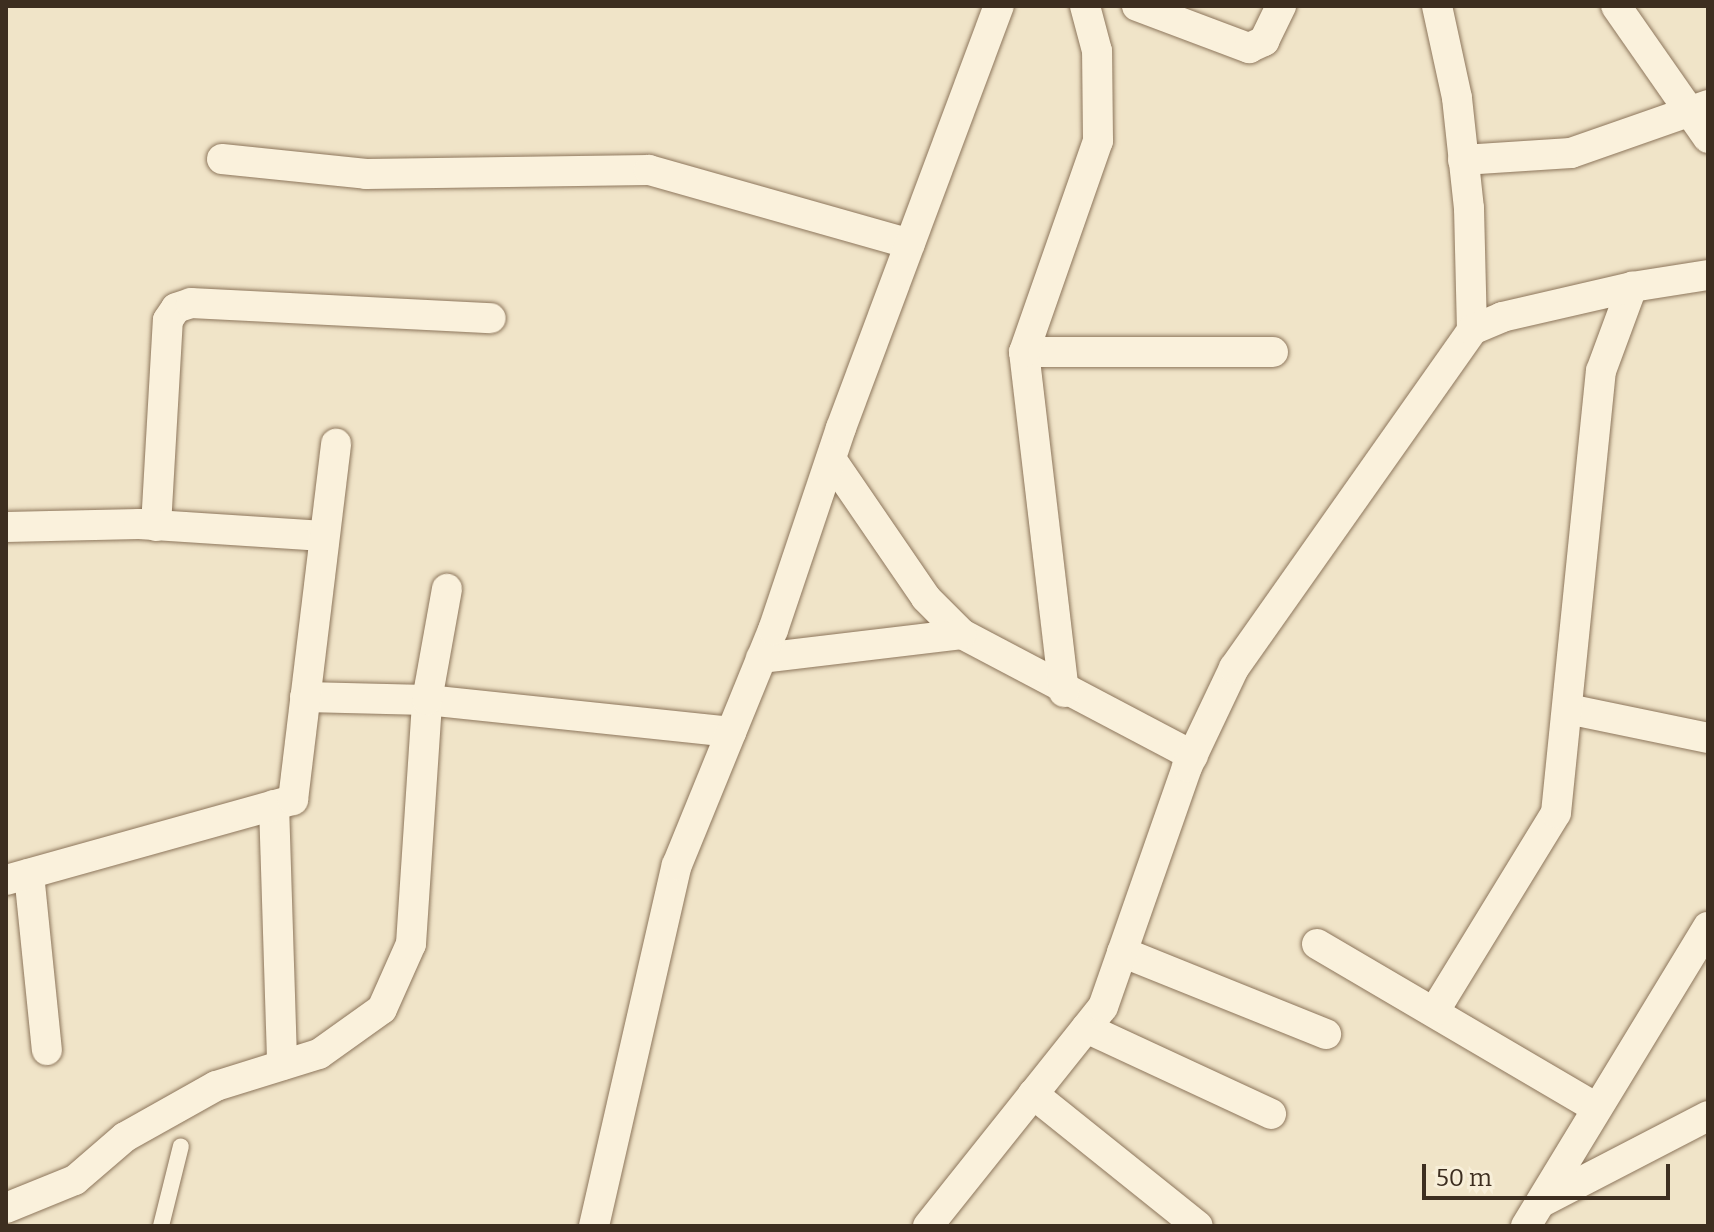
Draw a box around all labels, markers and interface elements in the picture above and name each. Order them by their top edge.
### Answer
scale bar [1426,1148,1674,1198]
text: 50 m [1436,1164,1492,1192]

